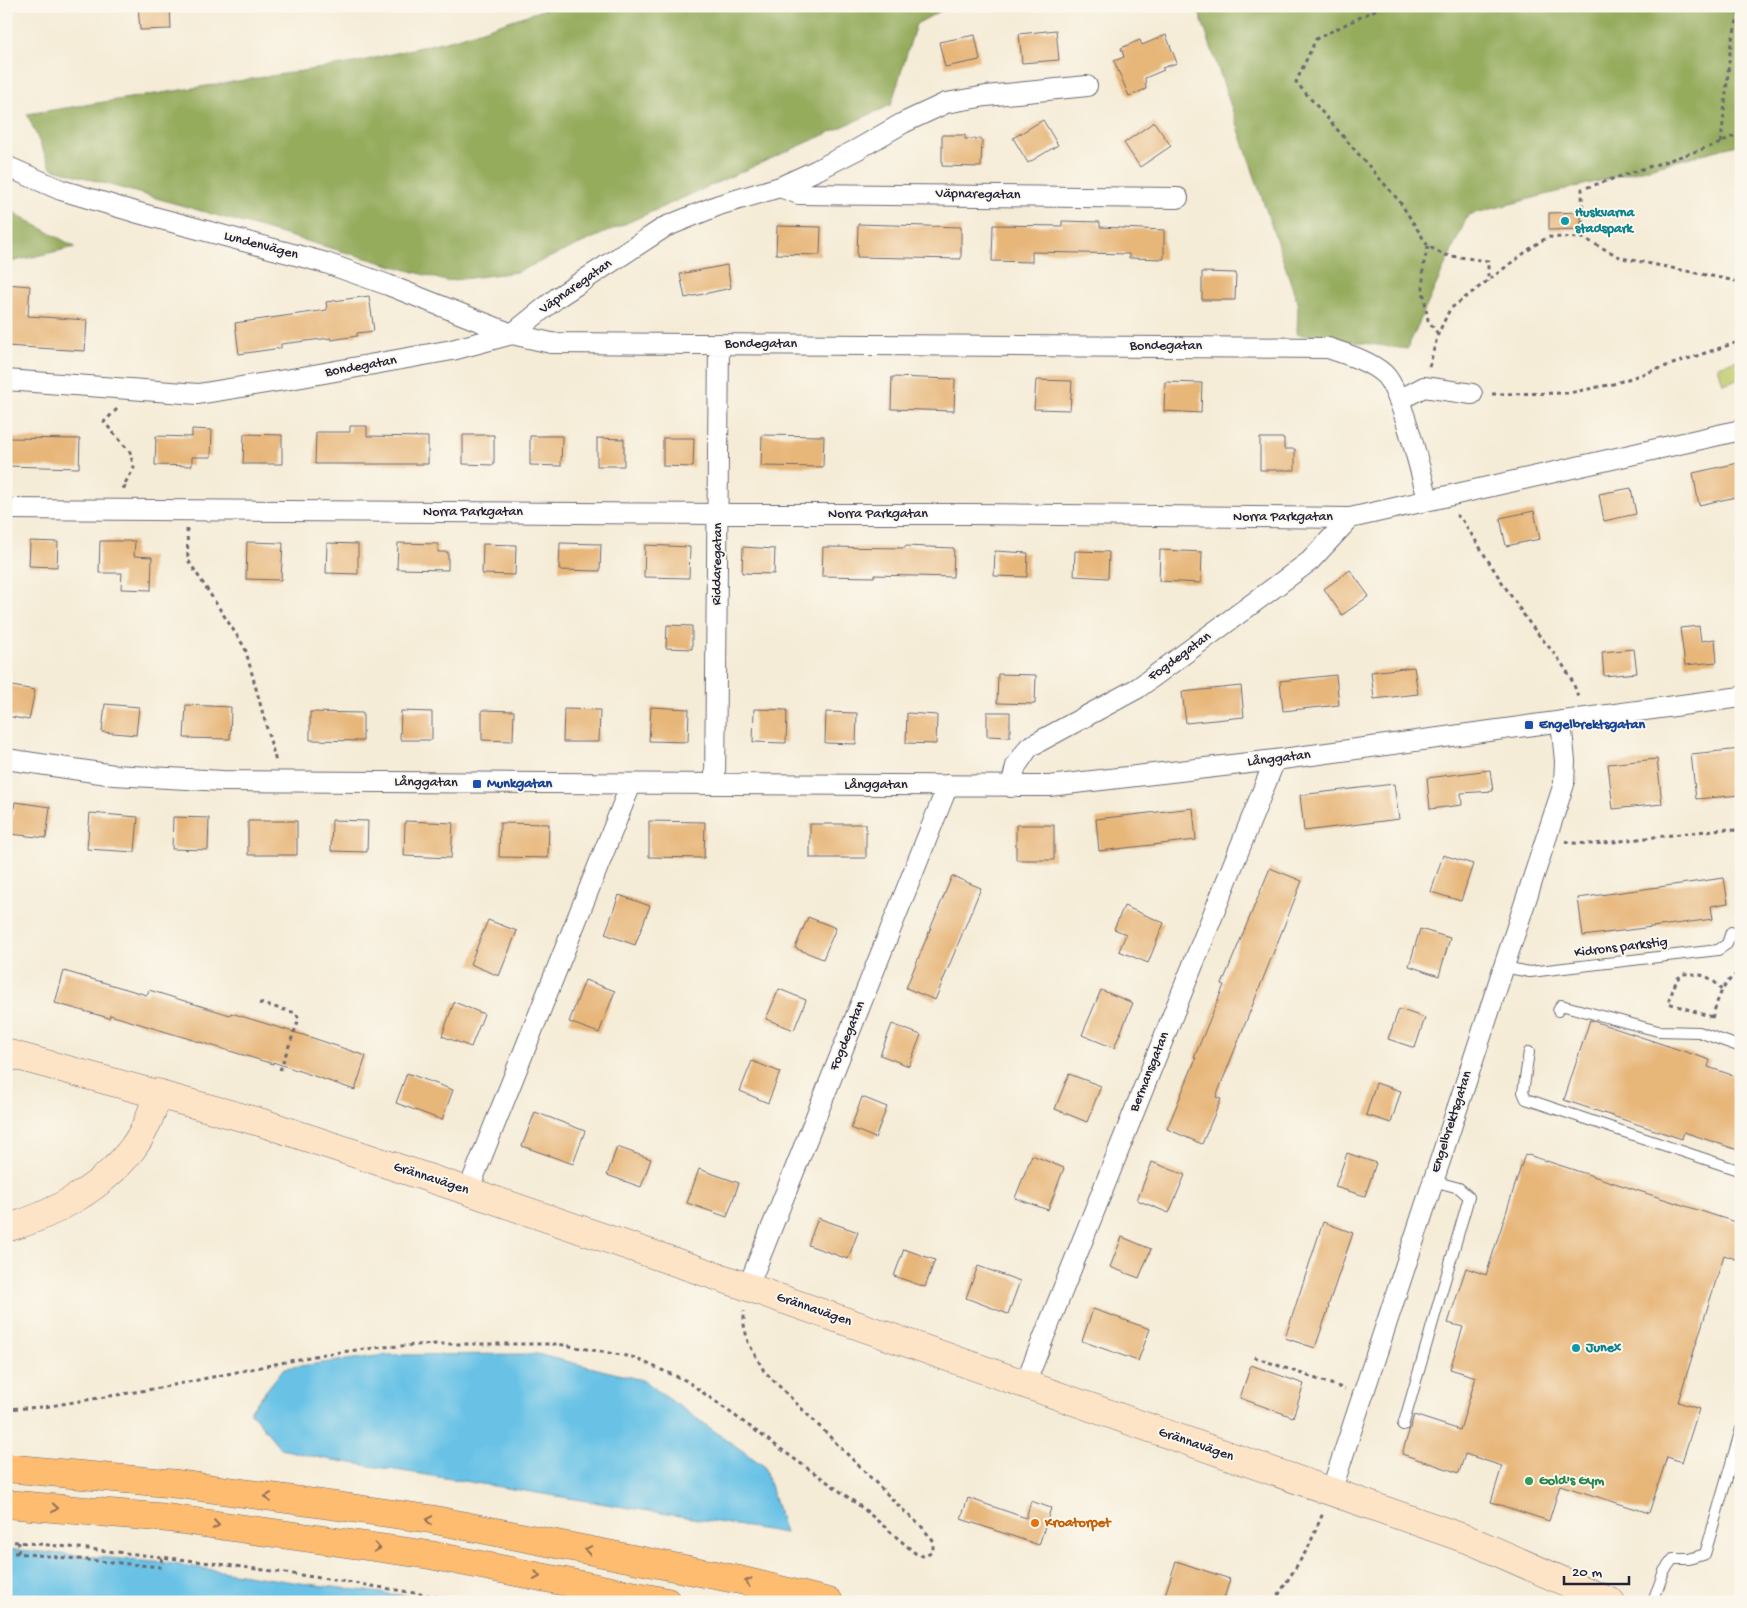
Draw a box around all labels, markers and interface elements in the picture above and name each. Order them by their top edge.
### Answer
street label: Väpnaregatan [934,186,1021,204]
place label: Huskvarna stadspark [1575,205,1636,238]
marker: Huskvarna stadspark [1559,215,1571,227]
street label: Lundenvägen [222,228,300,264]
street label: Väpnaregatan [536,255,616,319]
street label: Bondegatan [724,336,798,353]
street label: Bondegatan [1129,338,1203,355]
street label: Bondegatan [323,352,398,382]
street label: Norra Parkgatan [423,504,523,521]
street label: Norra Parkgatan [828,506,928,523]
street label: Norra Parkgatan [1233,509,1333,526]
street label: Riddaregatan [709,522,727,605]
street label: Fogdegatan [1144,628,1215,686]
place label: Engelbrektsgatan [1539,717,1646,734]
marker: Engelbrektsgatan [1523,719,1535,731]
street label: Långgatan [1247,747,1312,771]
street label: Långgatan [394,774,458,792]
place label: Munkgatan [487,776,552,793]
street label: Långgatan [844,777,908,794]
marker: Munkgatan [471,778,483,790]
street label: Kidrons parkstig [1573,934,1669,962]
street label: Fogdegatan [826,998,870,1074]
street label: Bermansgatan [1126,1029,1174,1115]
street label: Engelbrektsgatan [1428,1069,1477,1175]
street label: Grännavägen [391,1159,471,1199]
street label: Grännavägen [774,1289,854,1331]
place label: Junex [1585,1340,1622,1357]
marker: Junex [1570,1342,1582,1354]
street label: Grännavägen [1156,1424,1236,1466]
place label: Gold's Gym [1539,1473,1604,1490]
marker: Gold's Gym [1523,1475,1535,1487]
one-way arrow [264,1492,272,1502]
one-way arrow [51,1502,59,1513]
one-way arrow [425,1515,433,1525]
place label: Kroatorpet [1044,1515,1112,1532]
marker: Kroatorpet [1029,1517,1041,1529]
one-way arrow [213,1519,221,1530]
one-way arrow [374,1542,382,1553]
one-way arrow [584,1546,593,1556]
scale bar [1564,1553,1630,1585]
text: 20 m [1572,1564,1602,1582]
one-way arrow [533,1571,542,1581]
one-way arrow [743,1577,752,1588]

